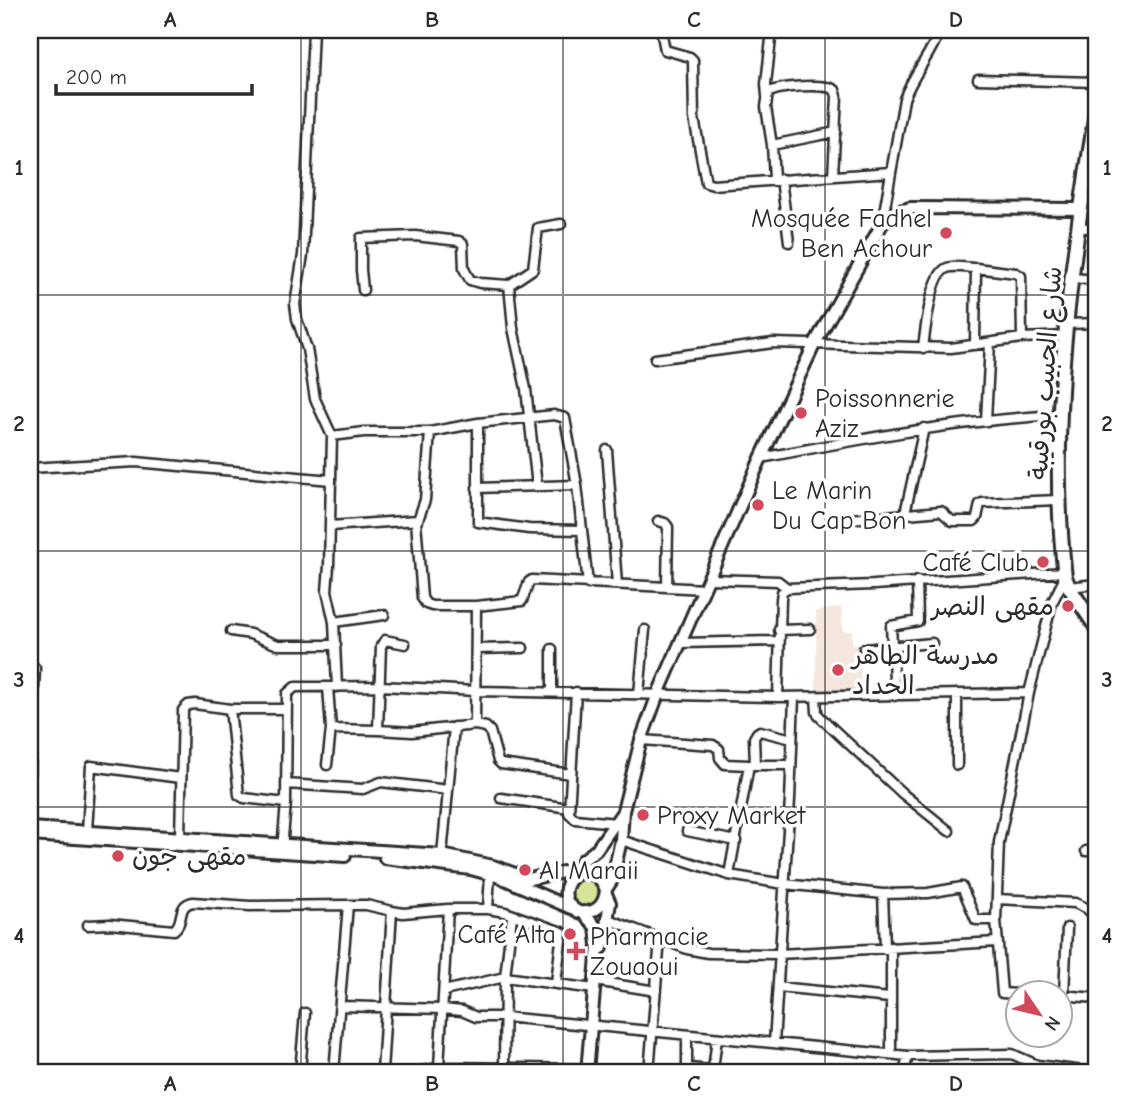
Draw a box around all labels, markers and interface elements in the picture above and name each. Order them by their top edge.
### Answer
text: A [164,6,177,33]
text: B [425,6,439,33]
text: C [687,6,701,33]
text: D [949,6,963,33]
scale bar [56,52,252,96]
text: 200 m [66,65,127,89]
text: 1 [14,154,24,181]
text: 1 [1102,154,1112,181]
place label: Mosquée Fadhel Ben Achour [751,204,933,264]
marker: Mosquée Fadhel Ben Achour [938,225,954,241]
street label: شارع الحبيب بورقيبة [1024,265,1070,481]
place label: Poissonnerie Aziz [815,384,954,444]
marker: Poissonnerie Aziz [793,405,809,421]
text: 2 [13,410,25,437]
text: 2 [1101,410,1113,437]
place label: Le Marin Du Cap Bon [772,476,906,536]
marker: Le Marin Du Cap Bon [750,497,766,513]
place label: Café Club [923,548,1029,578]
marker: Café Club [1035,554,1051,570]
place label: مقهى النصر [930,592,1054,623]
marker: مقهى النصر [1060,598,1076,614]
place label: مدرسة الطاهر الحداد [850,641,999,701]
marker: مدرسة الطاهر الحداد [830,662,846,678]
text: 3 [13,666,25,693]
text: 3 [1101,666,1113,693]
place label: Proxy Market [657,801,807,831]
marker: Proxy Market [635,807,651,823]
place label: مقهى جون [132,842,246,873]
marker: مقهى جون [110,848,126,864]
place label: Al Maraii [539,856,639,886]
marker: Al Maraii [517,862,533,878]
place label: Café Alta [458,920,556,950]
text: 4 [14,922,25,949]
place label: Pharmacie Zouaoui [590,922,709,982]
text: 4 [1102,922,1113,949]
marker: Café Alta [562,926,578,942]
marker: Pharmacie Zouaoui [568,943,584,959]
north arrow [1004,979,1074,1050]
text: N [1040,1012,1065,1035]
text: A [164,1070,177,1097]
text: B [425,1070,439,1097]
text: C [687,1070,701,1097]
text: D [949,1070,963,1097]

